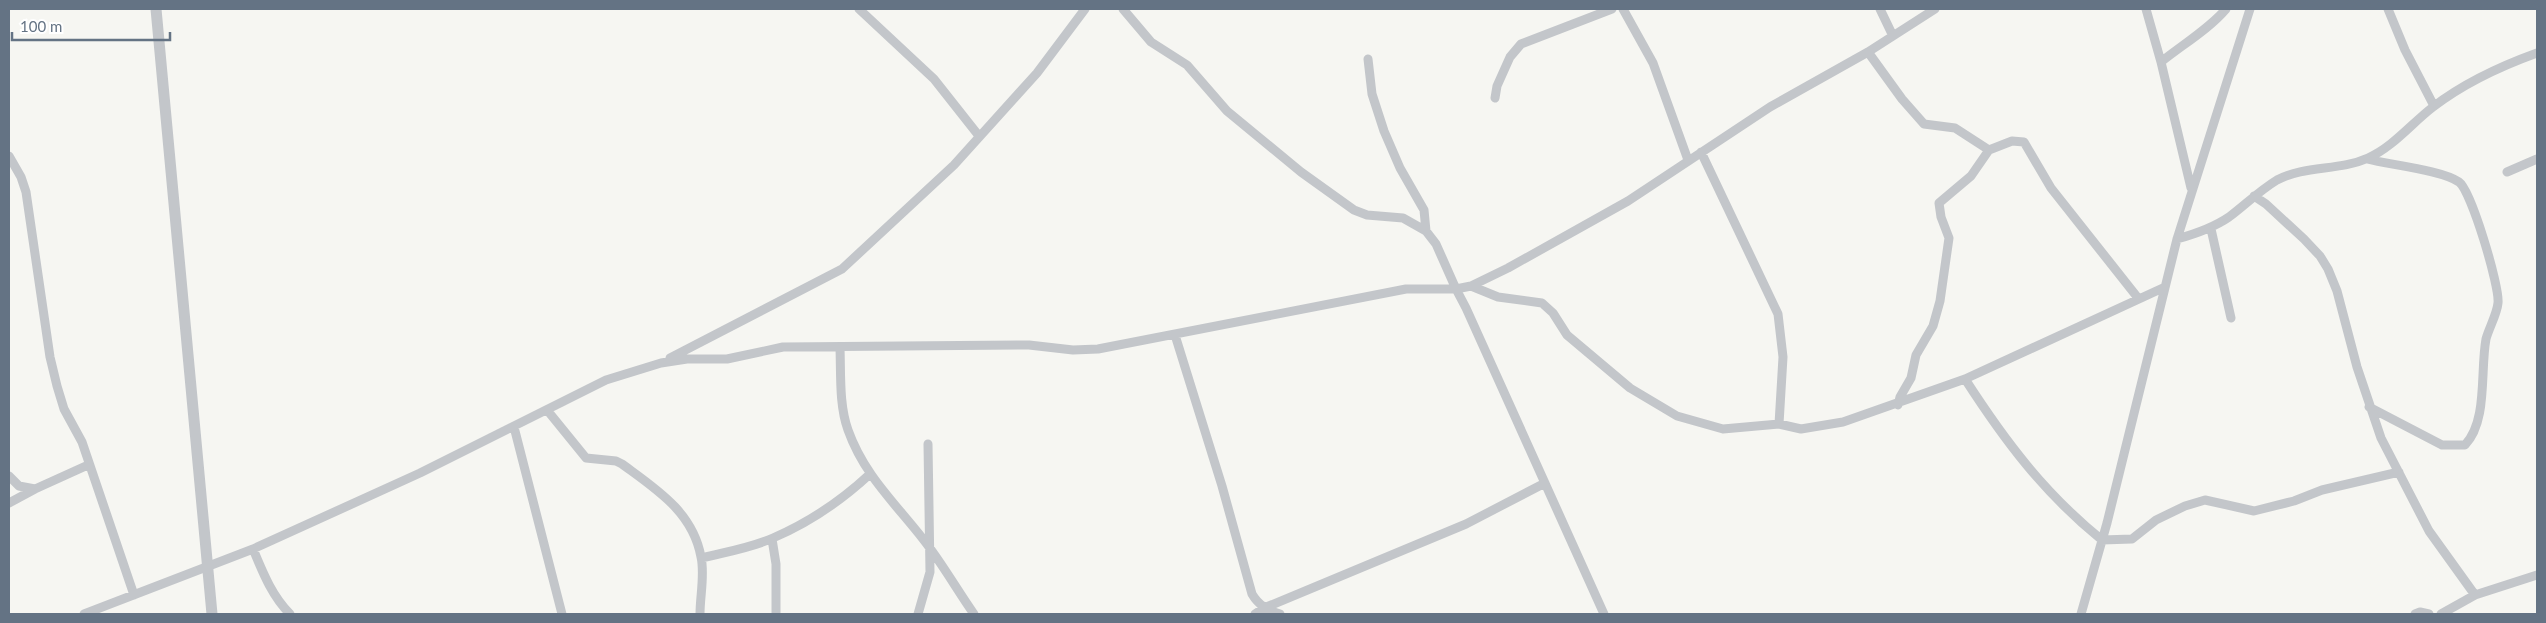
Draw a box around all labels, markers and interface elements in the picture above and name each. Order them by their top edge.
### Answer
scale bar [12,10,170,42]
text: 100 m [20,17,62,35]

